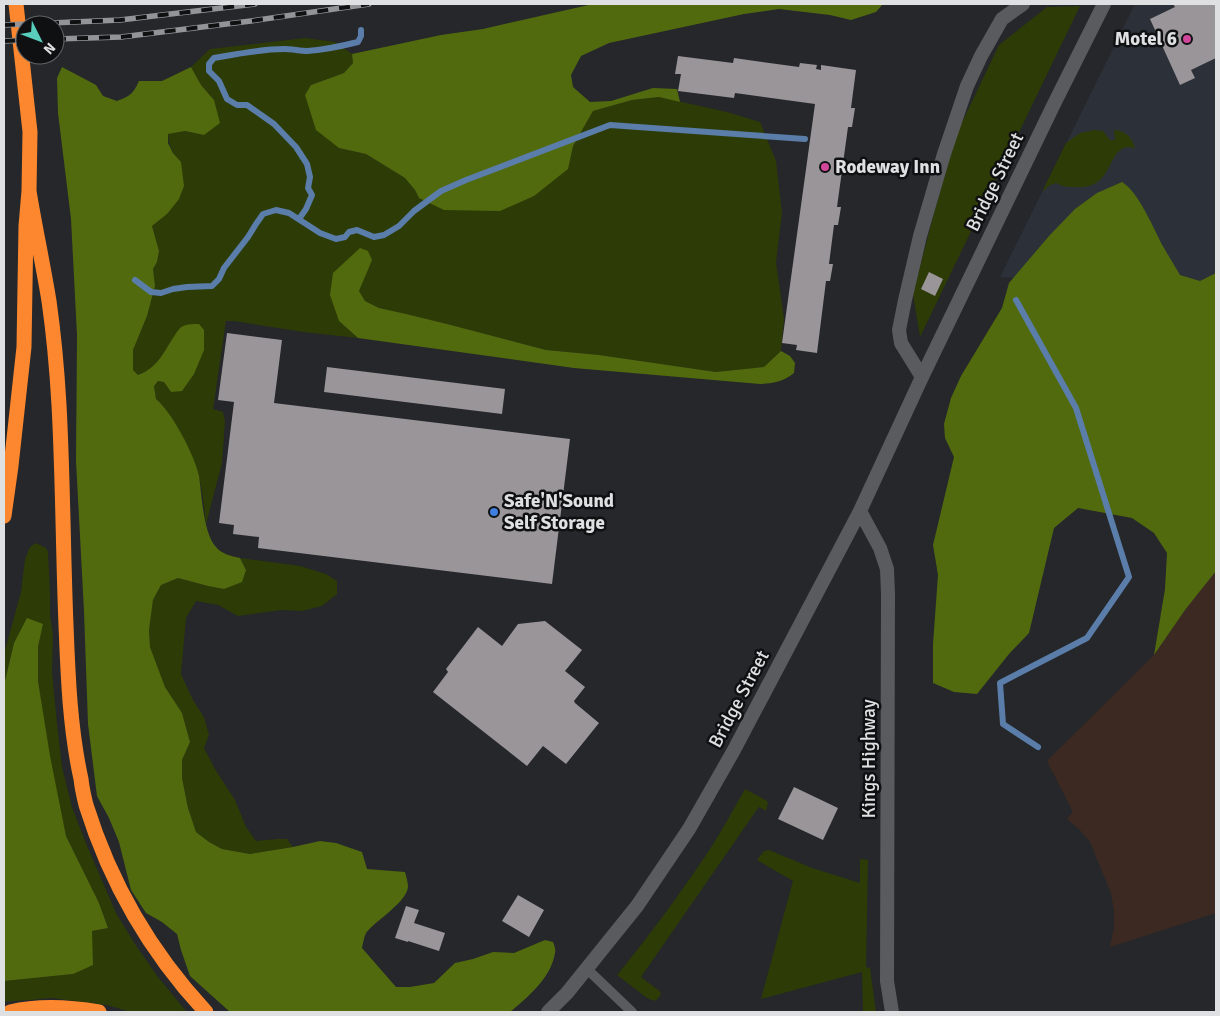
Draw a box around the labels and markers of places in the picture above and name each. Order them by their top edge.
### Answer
place label: Motel 6 [1114,27,1177,51]
marker: Motel 6 [1181,33,1193,45]
place label: Rodeway Inn [835,155,940,179]
marker: Rodeway Inn [819,161,831,173]
place label: Safe'N'Sound Self Storage [504,489,614,535]
marker: Safe'N'Sound Self Storage [488,506,500,518]

